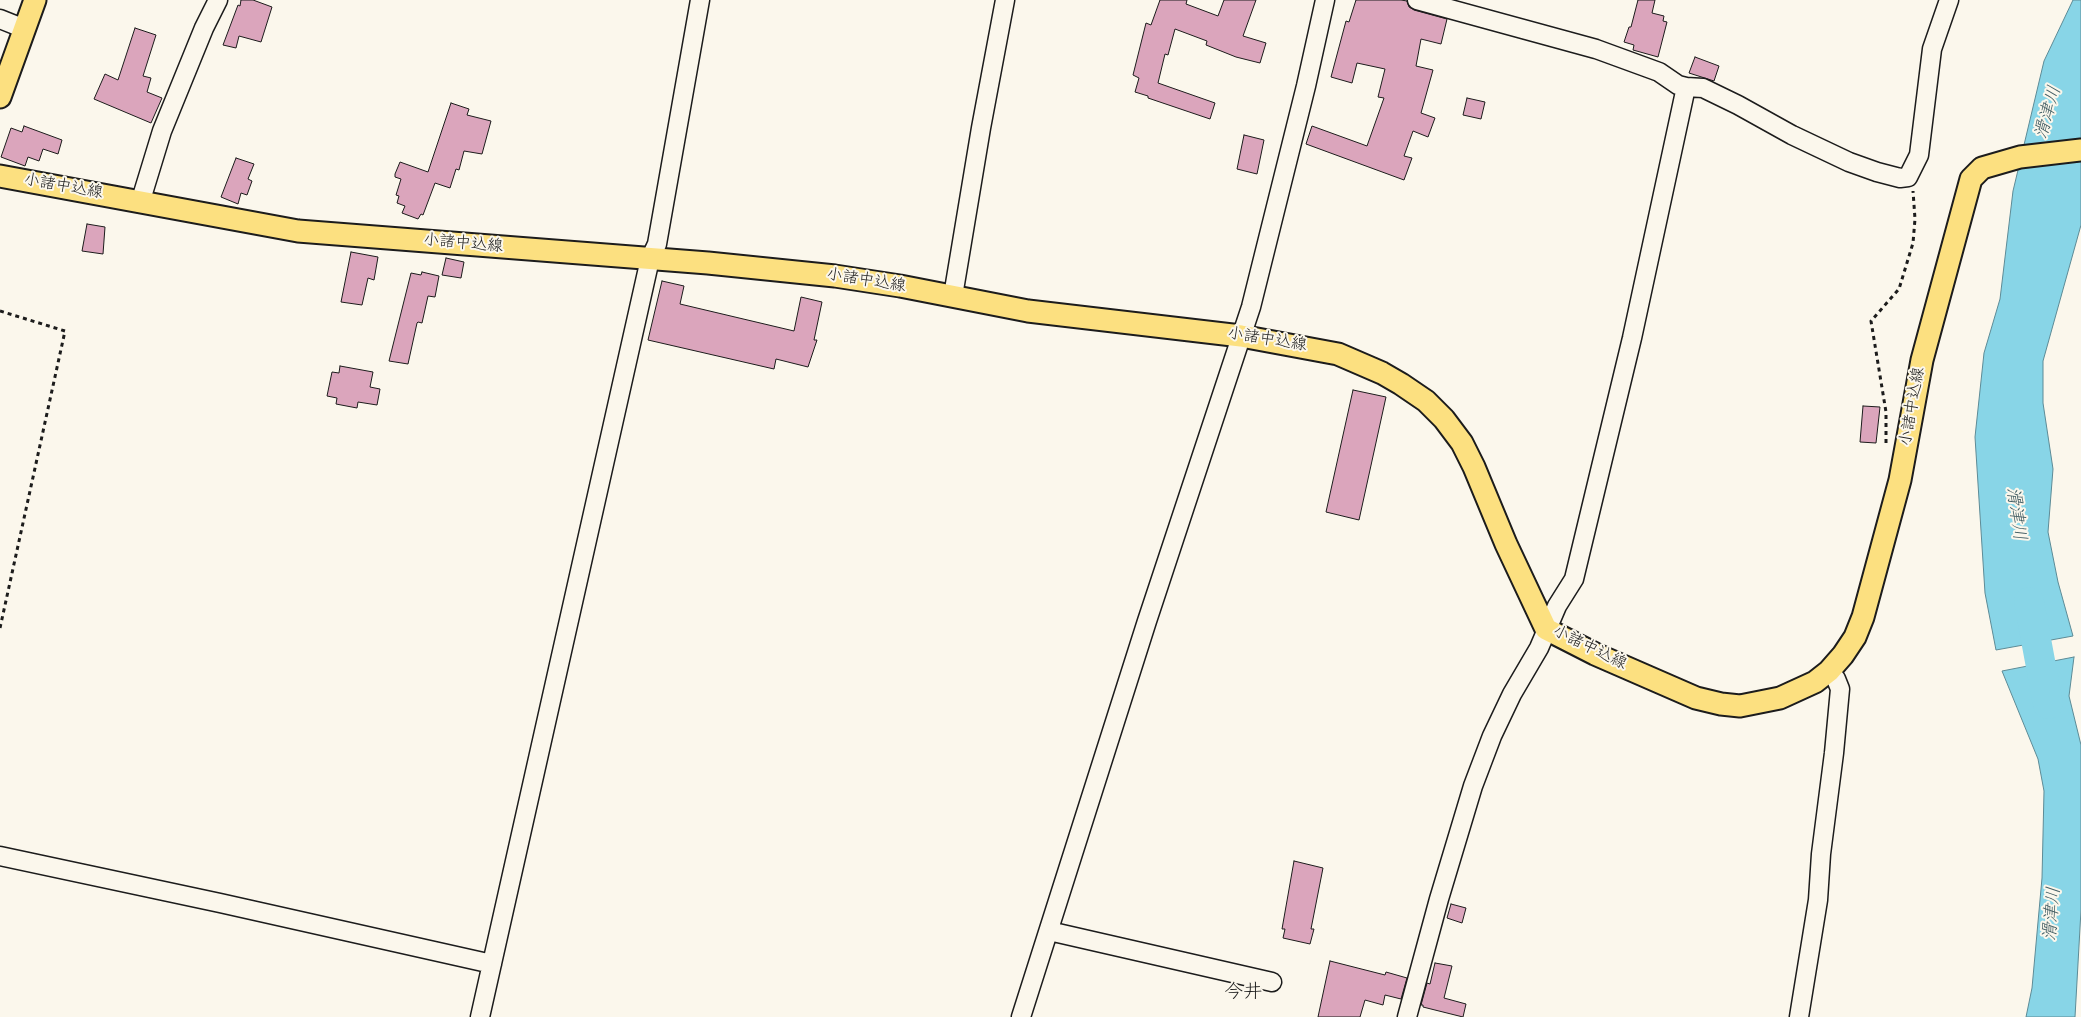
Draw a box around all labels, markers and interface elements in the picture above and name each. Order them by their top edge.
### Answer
water label: 滑津川 [2032,84,2068,142]
street label: 小諸中込線 [22,172,104,204]
street label: 小諸中込線 [422,232,504,258]
street label: 小諸中込線 [825,266,907,298]
street label: 小諸中込線 [1226,325,1308,357]
street label: 小諸中込線 [1898,366,1930,448]
water label: 滑津川 [2000,486,2028,542]
street label: 小諸中込線 [1549,623,1629,675]
water label: 滑津川 [2041,886,2067,942]
district label: 今井 [1224,983,1262,1005]

